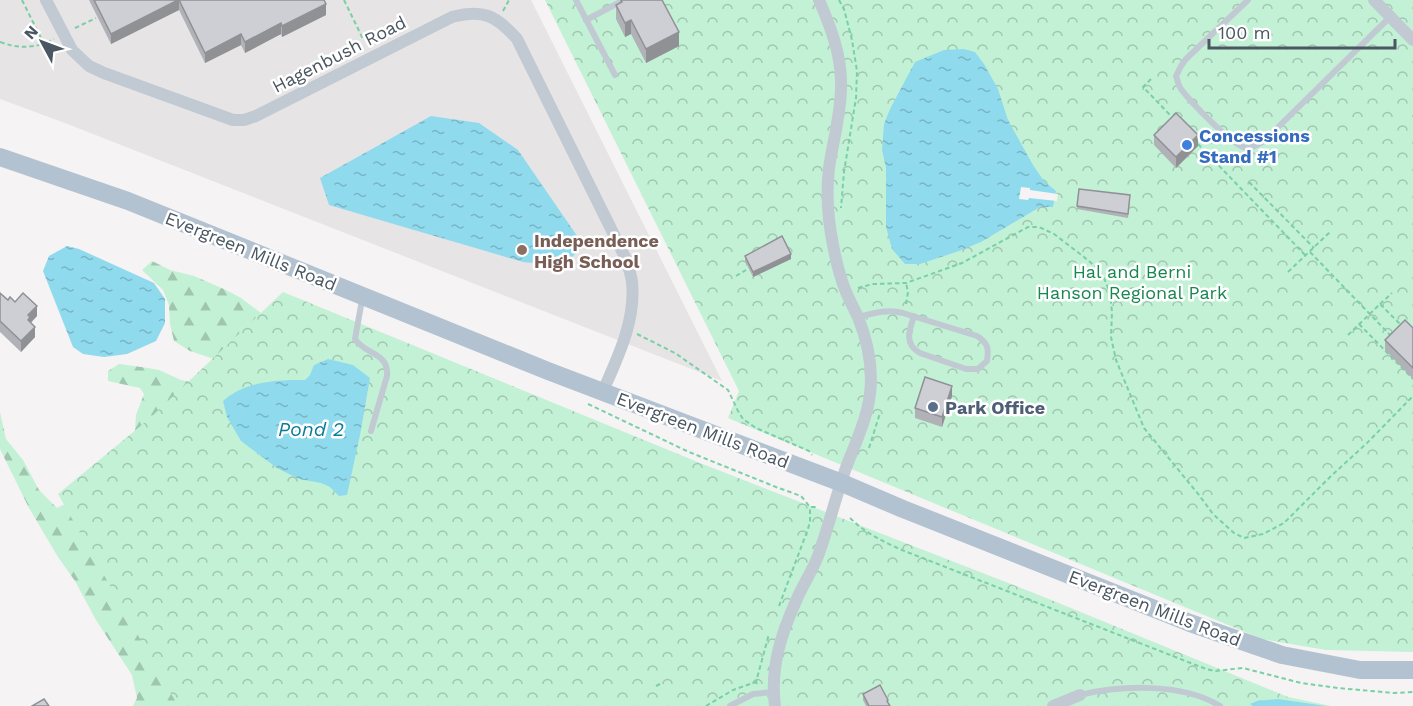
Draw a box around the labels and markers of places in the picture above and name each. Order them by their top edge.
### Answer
place label: Concessions Stand #1 [1199,125,1310,167]
marker: Concessions Stand #1 [1180,138,1194,152]
place label: Independence High School [534,230,659,272]
marker: Independence High School [515,243,529,257]
place label: Park Office [945,397,1045,418]
marker: Park Office [926,400,940,414]

